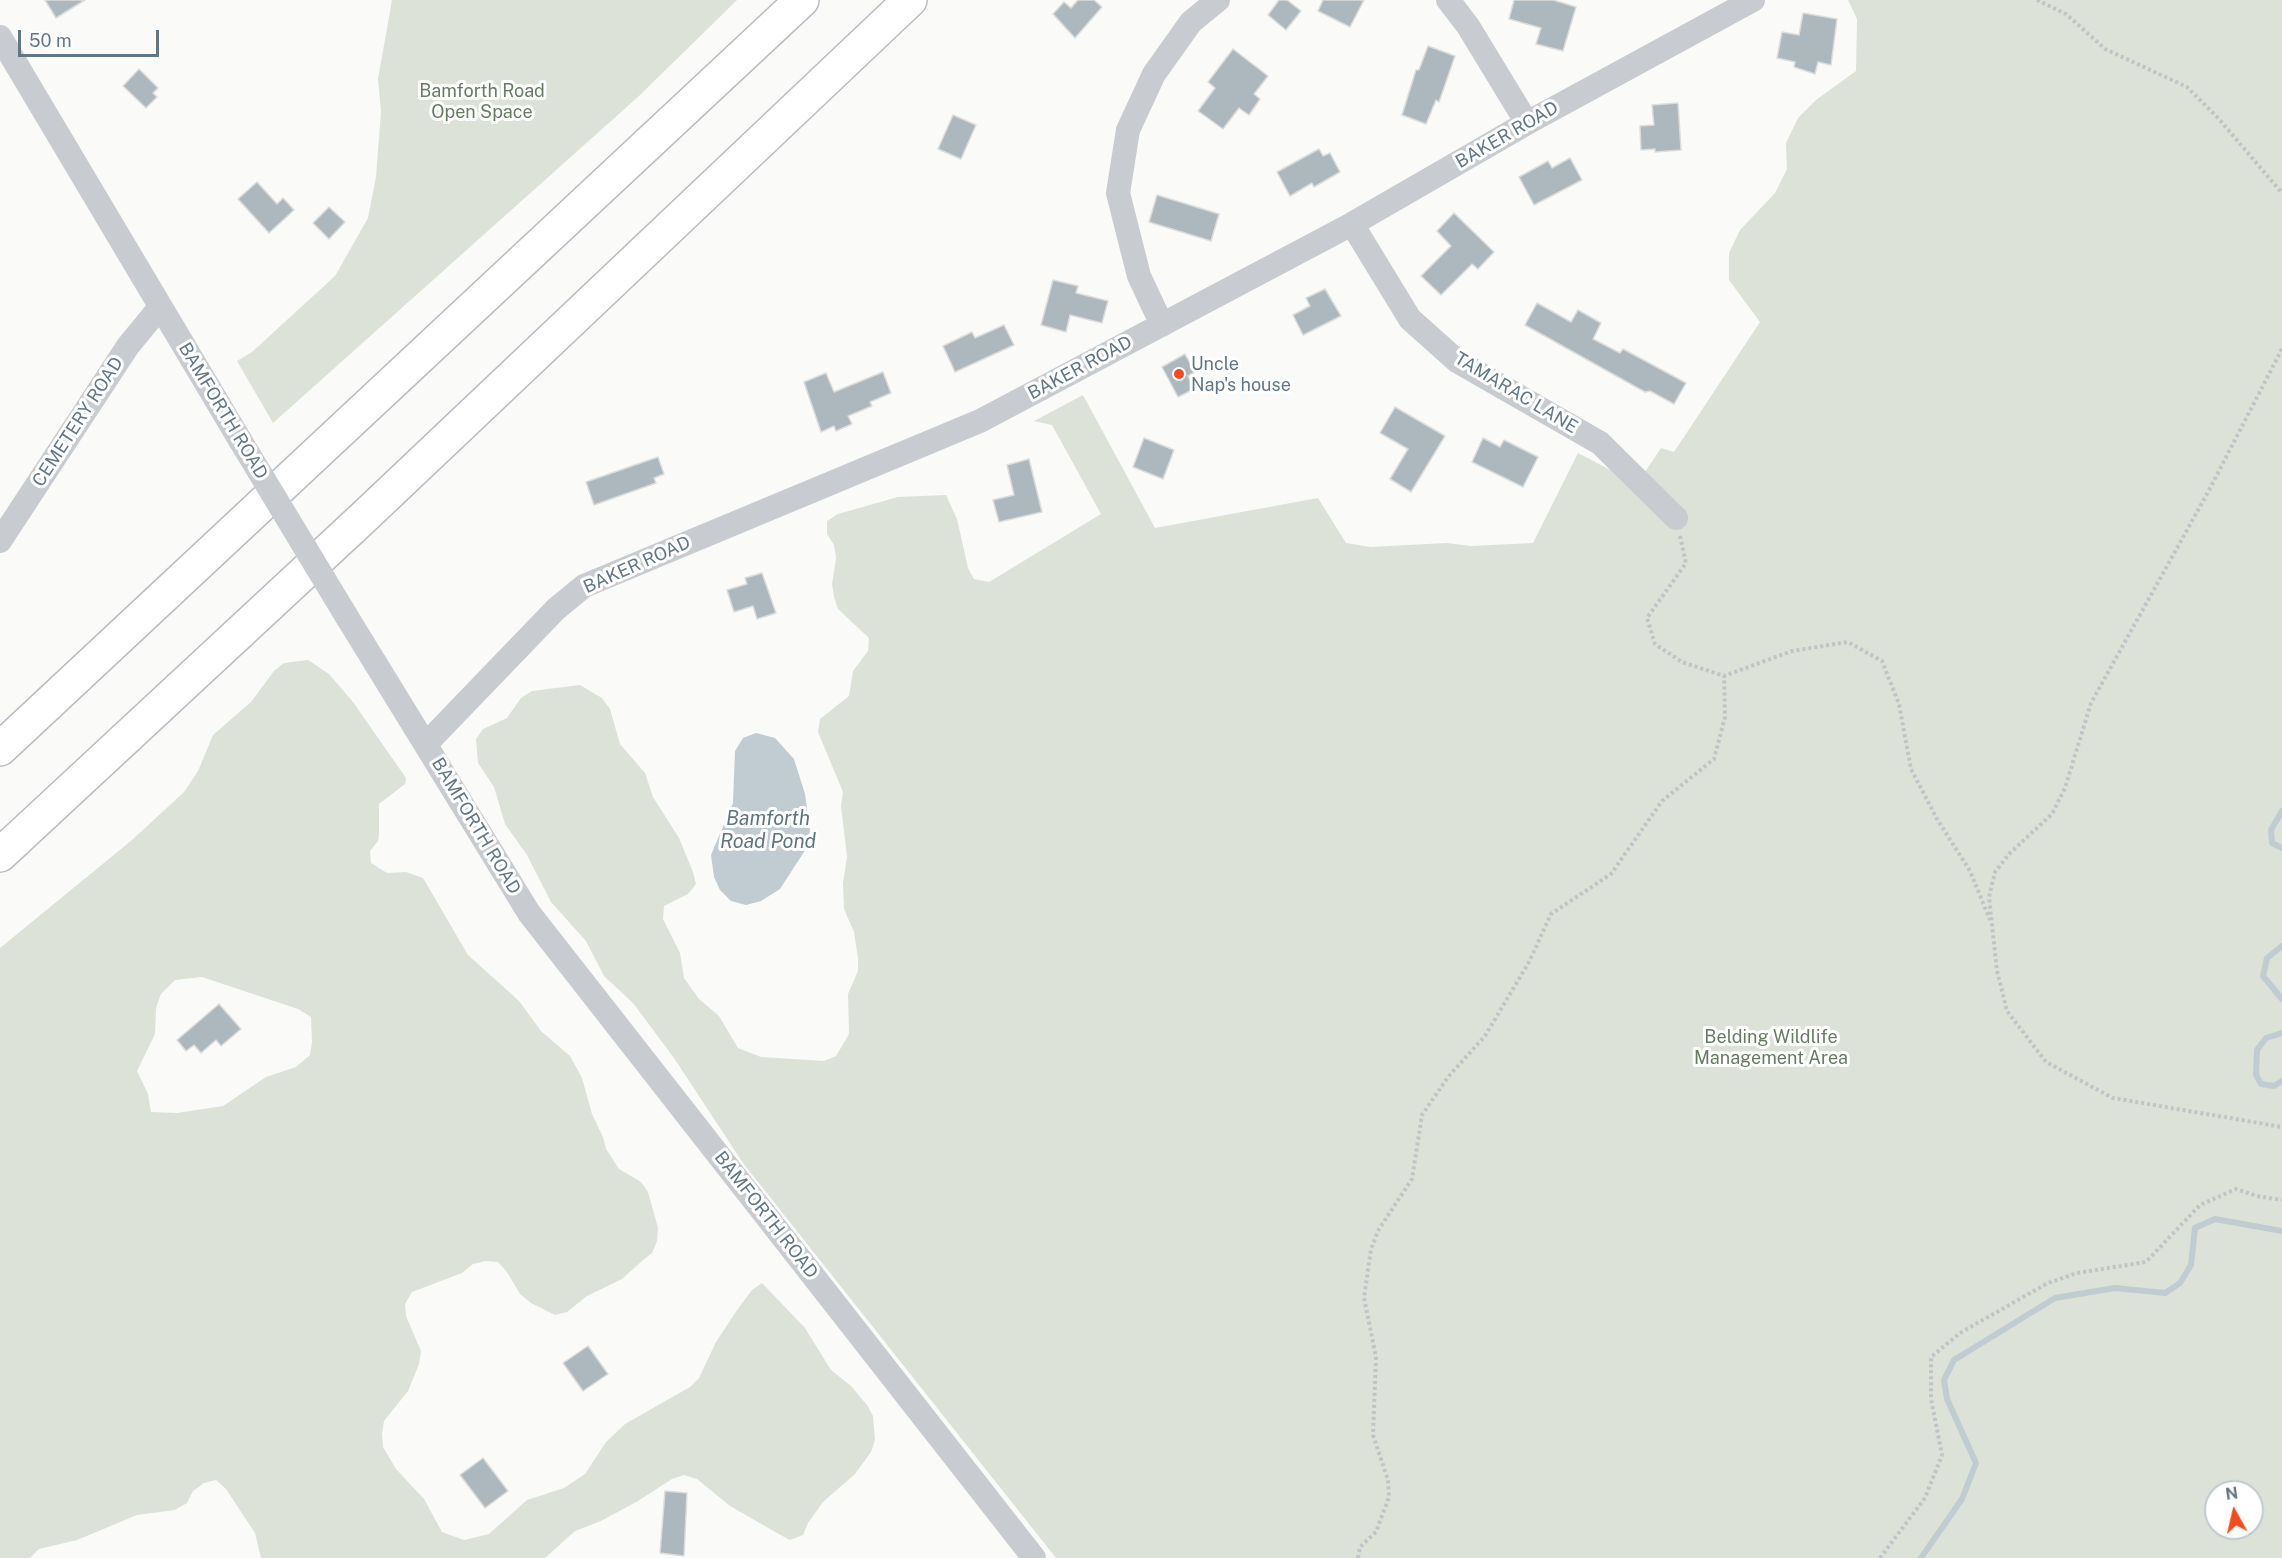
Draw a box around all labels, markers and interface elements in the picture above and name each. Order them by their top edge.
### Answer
scale bar [21,18,162,56]
text: 50 m [29,30,72,51]
park label: Bamforth Road Open Space [419,80,545,122]
street label: BAKER ROAD [1452,97,1562,173]
street label: BAKER ROAD [1024,332,1136,404]
street label: BAMFORTH ROAD [174,339,272,483]
street label: TAMARAC LANE [1450,348,1582,438]
street label: CEMETERY ROAD [28,353,128,491]
place label: Uncle Nap's house [1191,353,1291,395]
marker: Uncle Nap's house [1172,367,1186,381]
street label: BAKER ROAD [580,532,694,598]
street label: BAMFORTH ROAD [427,754,525,898]
water label: Bamforth Road Pond [720,807,816,854]
park label: Belding Wildlife Management Area [1694,1026,1848,1068]
street label: BAMFORTH ROAD [710,1147,822,1283]
north arrow [2204,1480,2264,1540]
text: N [2224,1483,2239,1504]

